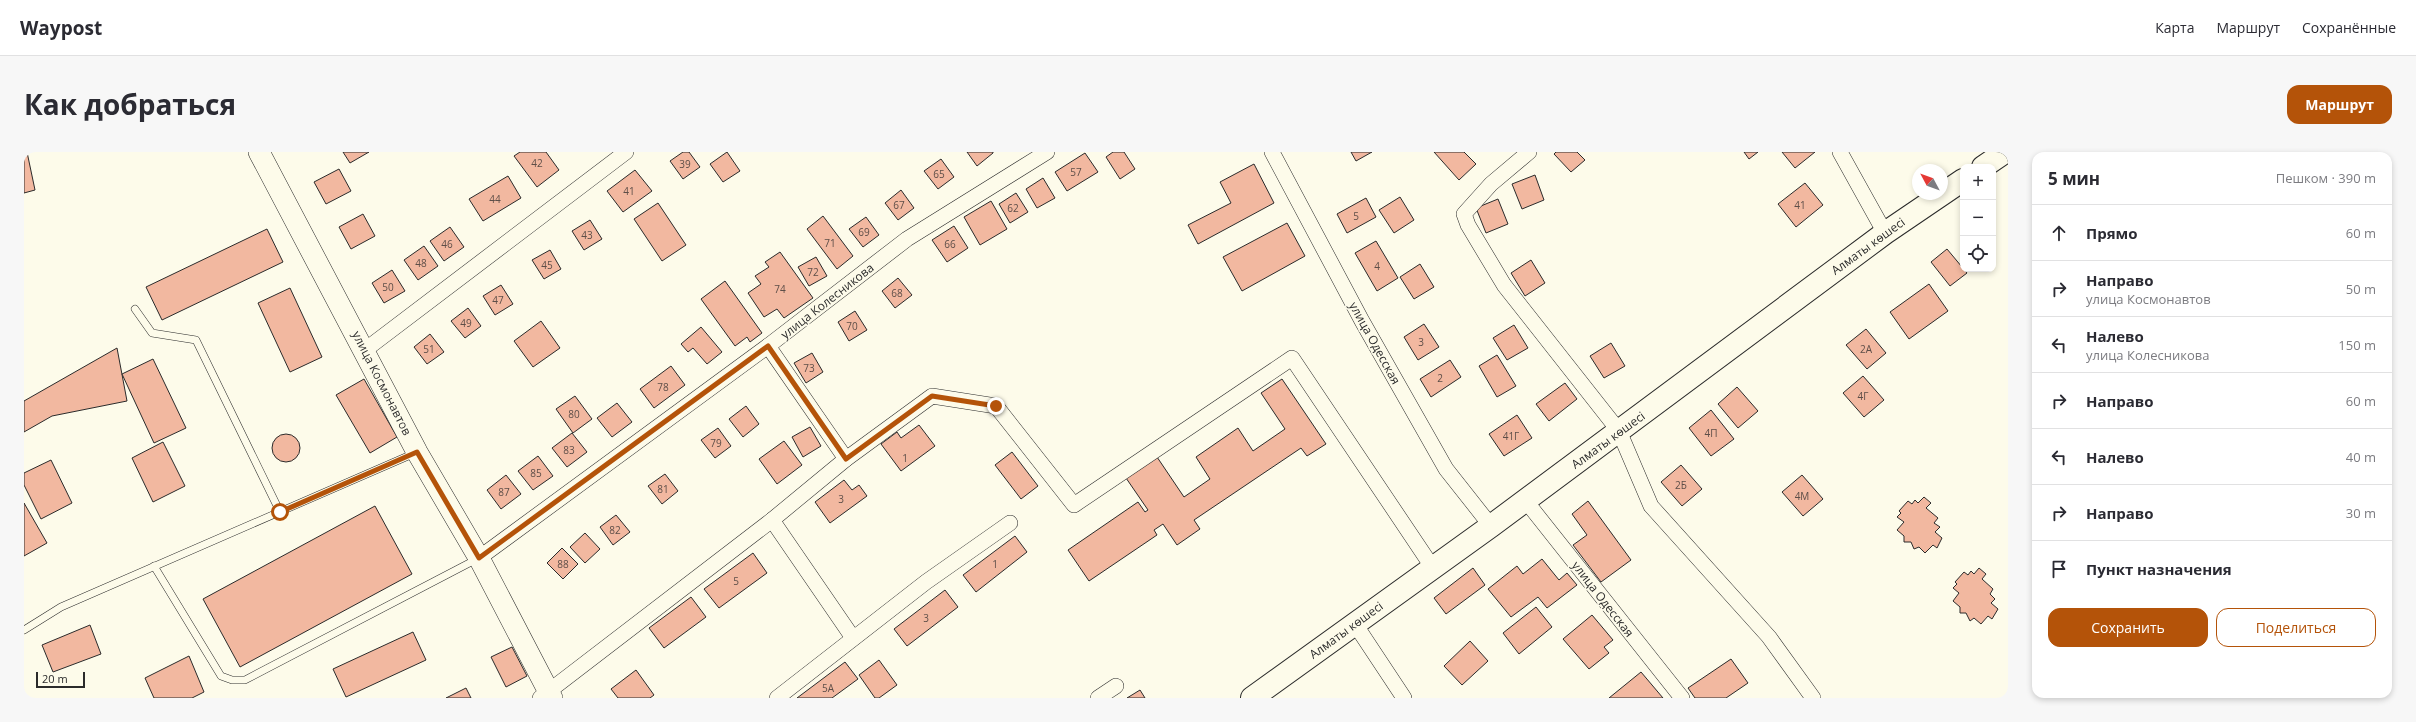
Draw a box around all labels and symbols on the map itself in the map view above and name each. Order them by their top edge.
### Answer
house number: 42 [531,156,543,170]
house number: 39 [679,157,691,171]
north arrow [1912,164,1948,200]
house number: 57 [1070,165,1082,179]
house number: 65 [933,167,945,181]
house number: 41 [623,184,635,198]
house number: 44 [489,192,501,206]
house number: 67 [893,198,905,212]
house number: 41 [1794,198,1806,212]
house number: 62 [1007,201,1019,215]
house number: 5 [1353,209,1359,223]
street label: Алматы көшесі [1828,213,1908,279]
house number: 69 [858,225,870,239]
house number: 43 [581,228,593,242]
house number: 71 [824,236,836,250]
house number: 46 [441,237,453,251]
house number: 66 [944,237,956,251]
house number: 48 [415,256,427,270]
house number: 45 [541,258,553,272]
street label: улица Колесникова [777,259,877,343]
house number: 4 [1374,259,1380,273]
house number: 72 [807,265,819,279]
house number: 50 [382,280,394,294]
house number: 74 [774,282,786,296]
house number: 68 [891,286,903,300]
house number: 47 [492,293,504,307]
street label: улица Одесская [1345,299,1405,387]
house number: 49 [460,316,472,330]
house number: 70 [846,319,858,333]
street label: улица Космонавтов [348,328,416,438]
house number: 3 [1418,335,1424,349]
house number: 51 [423,342,435,356]
house number: 2А [1860,342,1873,356]
house number: 73 [803,361,815,375]
house number: 2 [1437,371,1443,385]
house number: 78 [657,380,669,394]
house number: 4Г [1858,389,1868,403]
route end [987,397,1005,415]
house number: 80 [568,407,580,421]
street label: Алматы көшесі [1568,407,1648,473]
house number: 4П [1705,426,1718,440]
house number: 41Г [1503,429,1519,443]
house number: 79 [710,436,722,450]
house number: 83 [563,443,575,457]
house number: 1 [902,451,908,465]
house number: 85 [530,466,542,480]
house number: 2Б [1675,478,1687,492]
house number: 81 [657,482,669,496]
house number: 87 [498,485,510,499]
house number: 4М [1795,489,1809,503]
house number: 3 [838,492,844,506]
route start [271,503,289,521]
house number: 82 [609,523,621,537]
house number: 88 [557,557,569,571]
house number: 1 [992,557,998,571]
street label: улица Одесская [1568,558,1638,640]
house number: 5 [733,574,739,588]
street label: Алматы көшесі [1306,597,1386,663]
house number: 3 [923,611,929,625]
scale bar [36,670,85,689]
house number: 5А [822,681,835,695]

